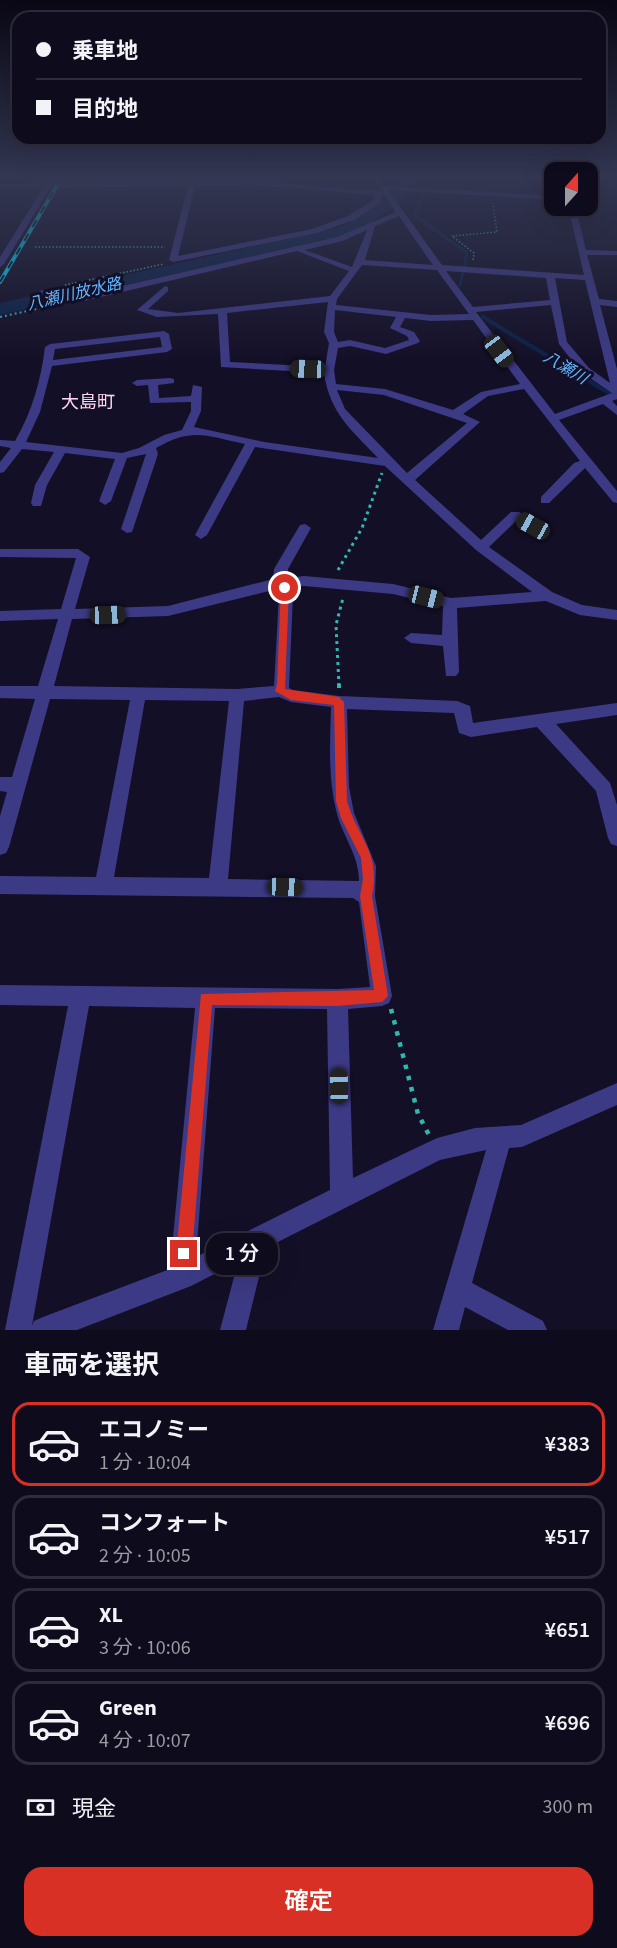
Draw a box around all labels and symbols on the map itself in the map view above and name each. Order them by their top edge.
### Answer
north arrow [544,162,598,216]
water label: 八瀬川放水路 [25,272,125,315]
car [481,331,517,371]
water label: 八瀬川 [539,346,593,391]
car [290,359,326,379]
district label: 大島町 [61,390,115,415]
car [513,509,553,543]
route start [271,574,298,601]
car [406,584,446,610]
car [90,605,126,625]
car [267,877,303,897]
car [330,1068,348,1104]
callout: 1 分 [205,1233,277,1275]
route end [170,1240,197,1267]

